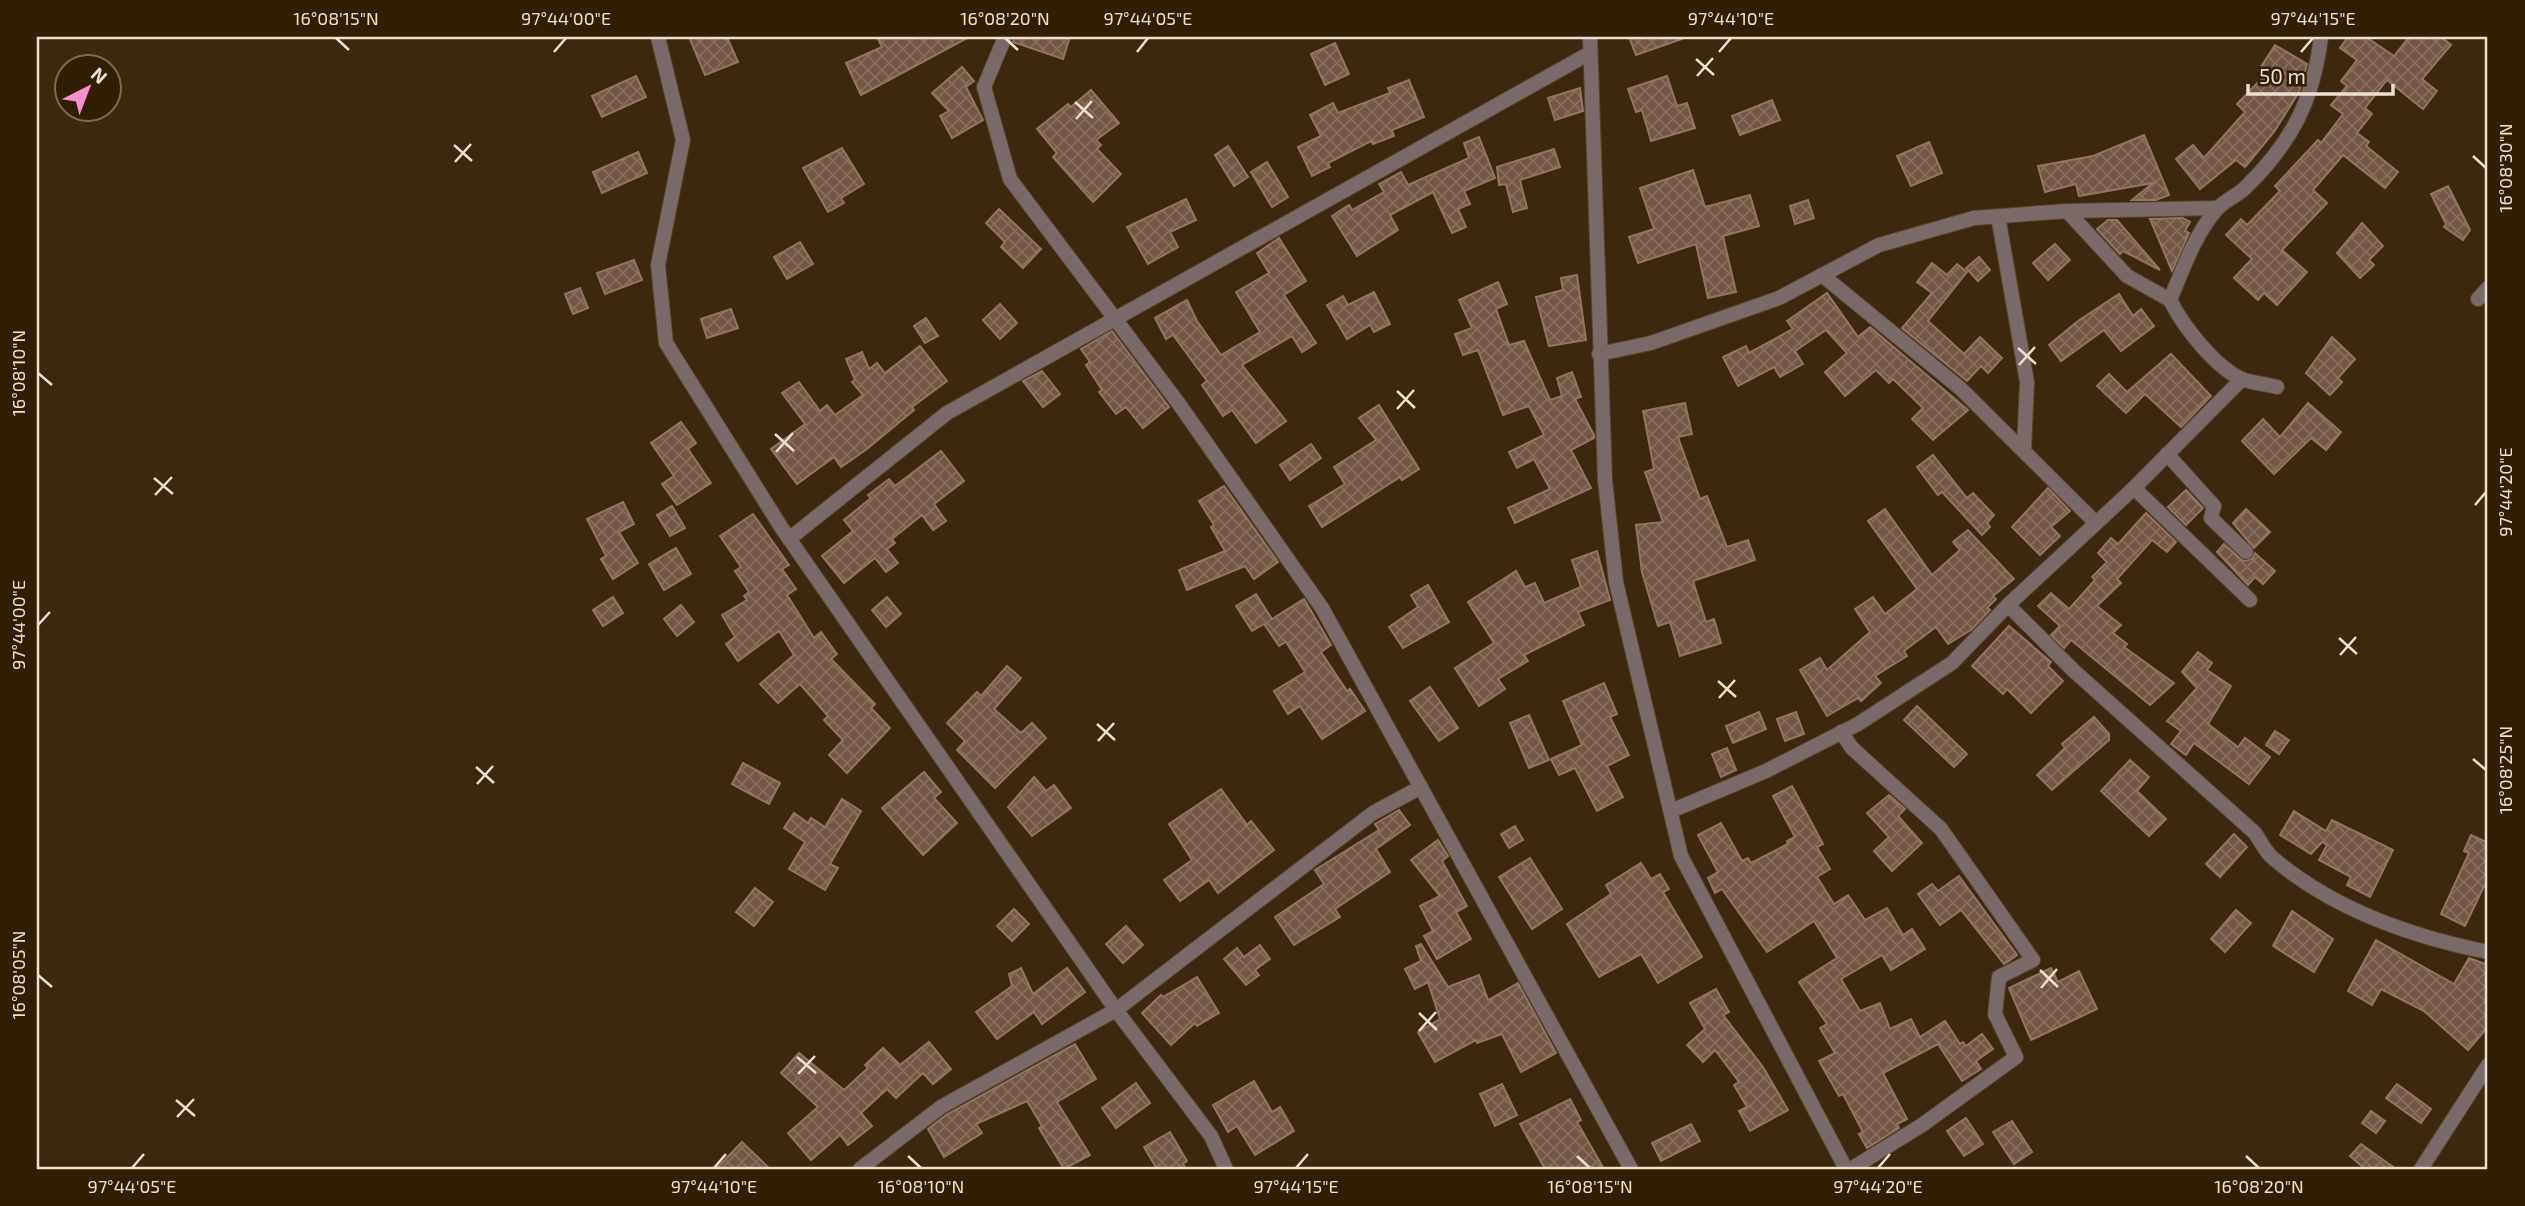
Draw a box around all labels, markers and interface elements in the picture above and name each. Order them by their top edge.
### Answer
text: 16°08'15"N [293,7,379,29]
text: 97°44'00"E [521,7,611,29]
text: 16°08'20"N [960,7,1050,29]
text: 97°44'05"E [1104,7,1192,29]
text: 97°44'10"E [1688,7,1774,29]
text: 97°44'15"E [2270,7,2356,29]
north arrow [52,52,122,122]
scale bar [2248,52,2394,96]
text: N [87,62,113,88]
text: 50 m [2259,63,2306,88]
text: 16°08'30"N [2494,123,2516,213]
text: 16°08'10"N [7,330,29,416]
text: 97°44'20"E [2494,447,2516,537]
text: 97°44'00"E [7,580,29,670]
text: 16°08'25"N [2494,726,2516,814]
text: 16°08'05"N [7,930,29,1020]
text: 97°44'05"E [88,1175,176,1197]
text: 97°44'10"E [671,1175,757,1197]
text: 16°08'10"N [878,1175,964,1197]
text: 97°44'15"E [1253,1175,1339,1197]
text: 16°08'15"N [1547,1175,1633,1197]
text: 97°44'20"E [1833,1175,1923,1197]
text: 16°08'20"N [2214,1175,2304,1197]

